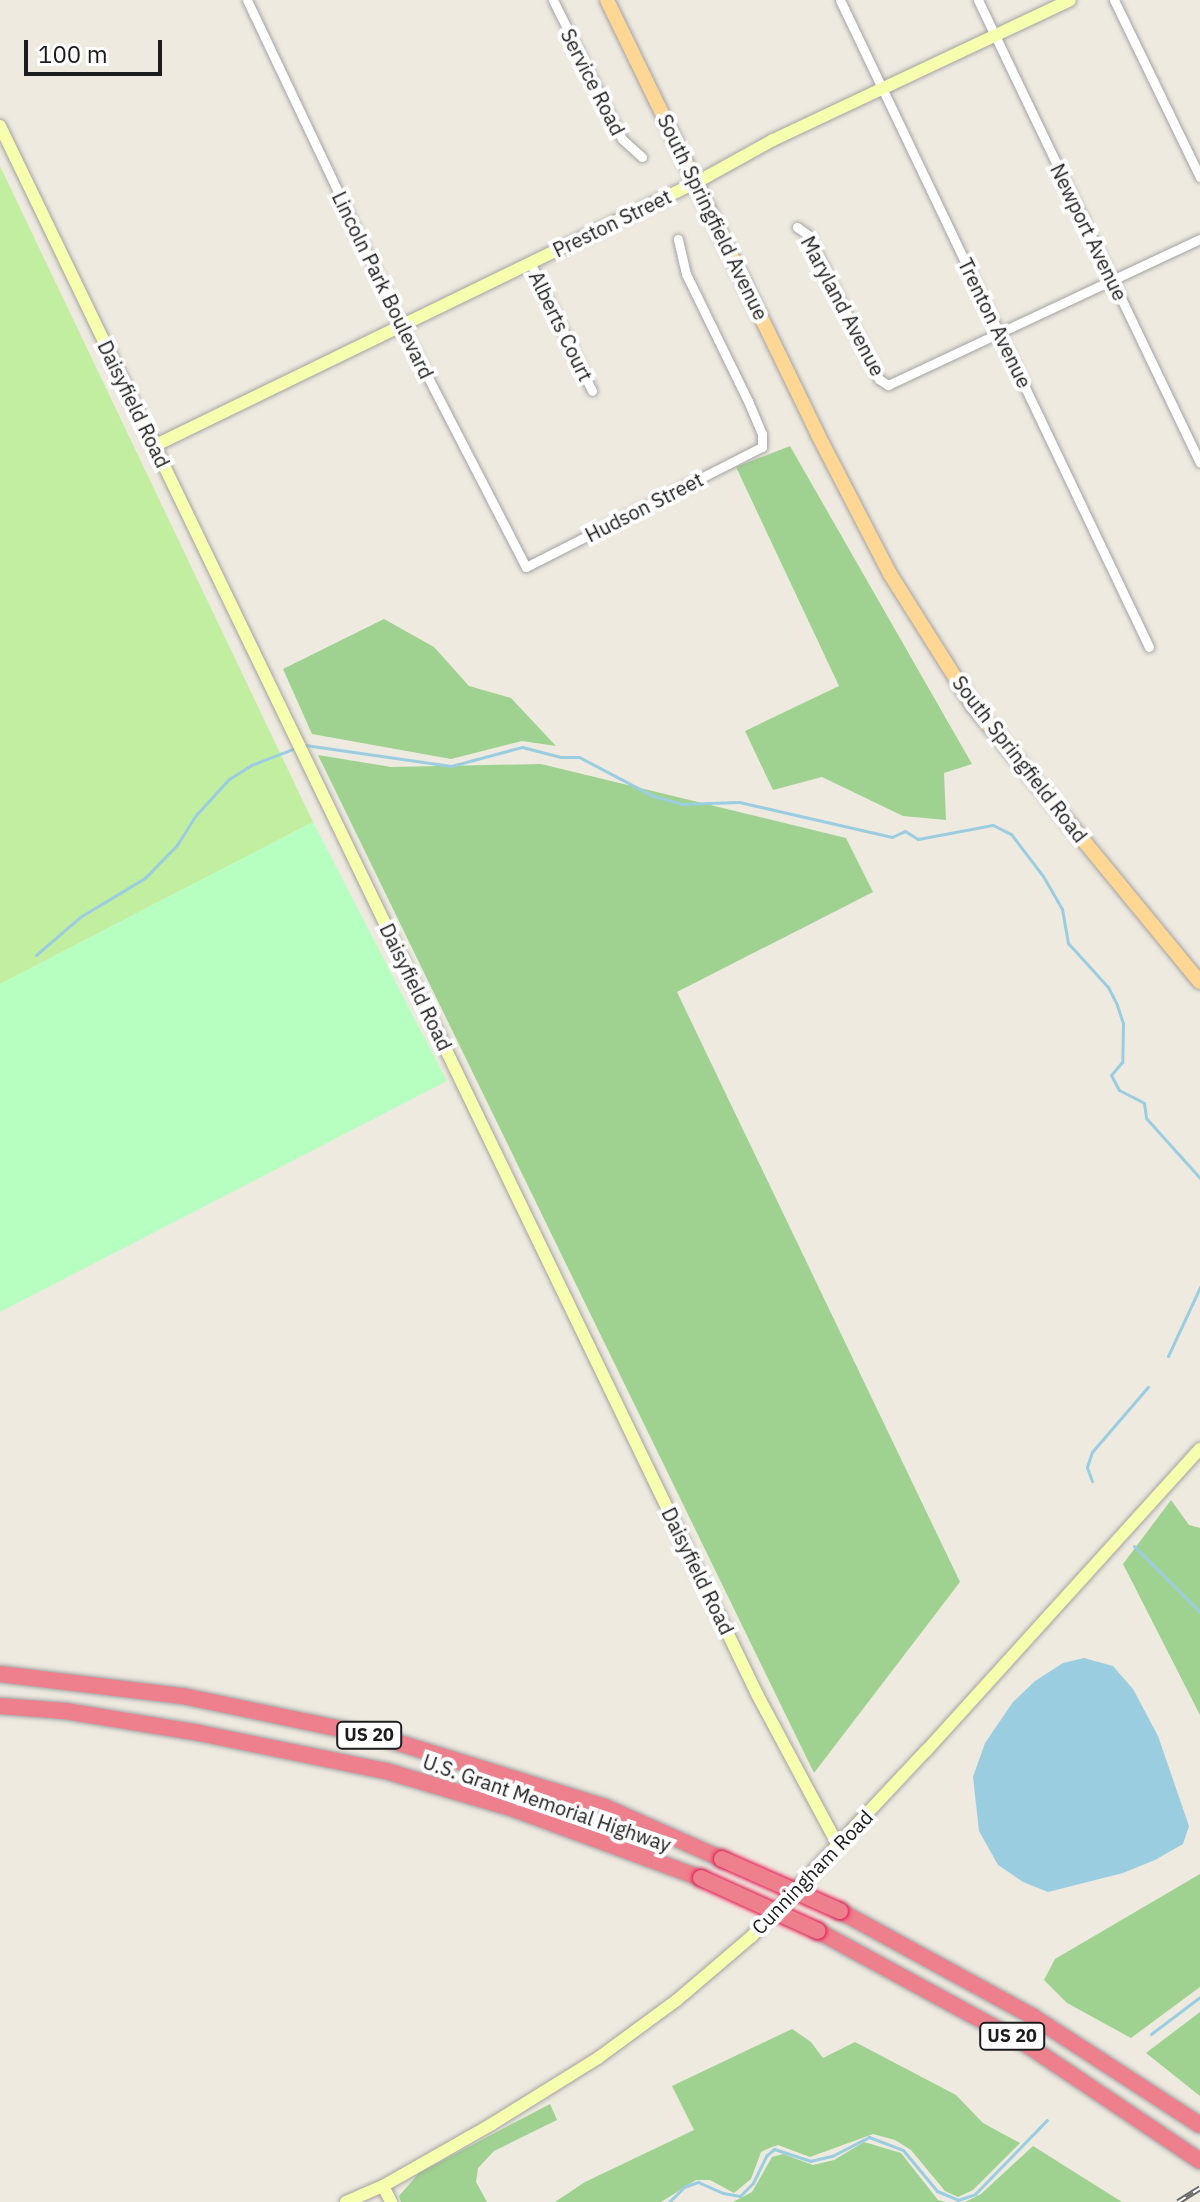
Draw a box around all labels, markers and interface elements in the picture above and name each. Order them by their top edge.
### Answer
scale bar [28,24,166,74]
street label: Service Road [556,25,630,139]
text: 100 m [38,38,108,70]
street label: South Springfield Avenue [653,110,773,324]
street label: Newport Avenue [1046,160,1132,304]
street label: Preston Street [549,184,675,262]
street label: Lincoln Park Boulevard [327,187,439,383]
street label: Maryland Avenue [796,232,890,380]
street label: Trenton Avenue [953,254,1037,392]
street label: Alberts Court [524,267,598,385]
street label: Daisyfield Road [93,336,175,472]
street label: Hudson Street [581,467,707,547]
street label: South Springfield Road [947,671,1093,847]
street label: Daisyfield Road [375,919,457,1055]
street label: Daisyfield Road [657,1503,739,1639]
road number: US 20 [335,1721,403,1749]
street label: U.S. Grant Memorial Highway [420,1749,674,1857]
street label: Cunningham Road [747,1805,877,1939]
road number: US 20 [978,2022,1046,2050]

